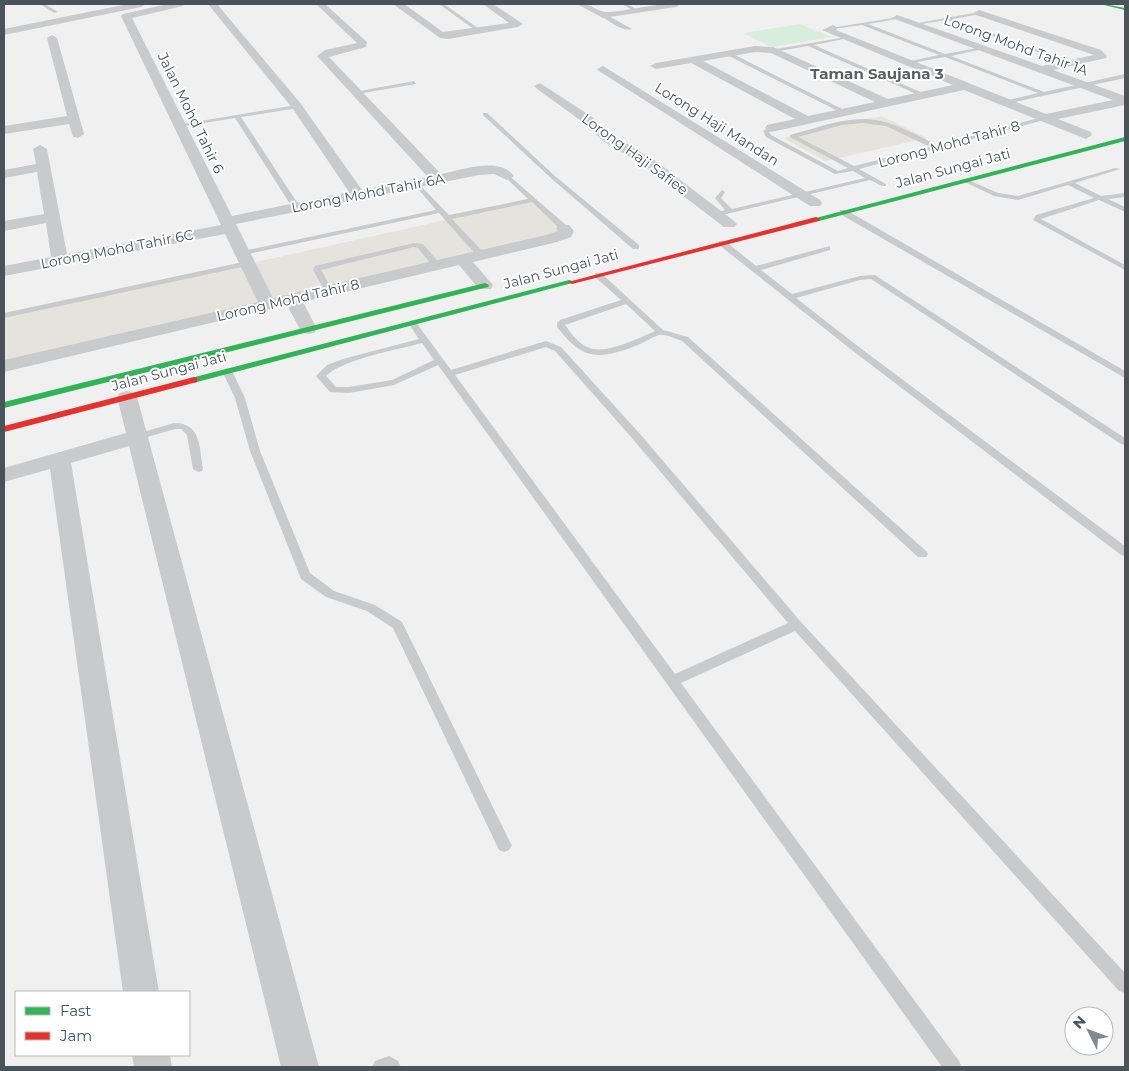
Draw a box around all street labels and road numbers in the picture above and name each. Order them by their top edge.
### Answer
street label: Lorong Mohd Tahir 1A [941,11,1091,80]
street label: Jalan Mohd Tahir 6 [154,49,228,177]
street label: Lorong Haji Mandan [652,78,782,170]
street label: Lorong Haji Safiee [578,109,692,199]
street label: Lorong Mohd Tahir 8 [876,116,1022,172]
street label: Jalan Sungai Jati [893,144,1012,192]
street label: Lorong Mohd Tahir 6A [290,169,447,217]
street label: Lorong Mohd Tahir 6C [39,225,195,273]
street label: Jalan Sungai Jati [501,245,620,293]
street label: Lorong Mohd Tahir 8 [215,275,361,325]
street label: Jalan Sungai Jati [109,347,228,395]

